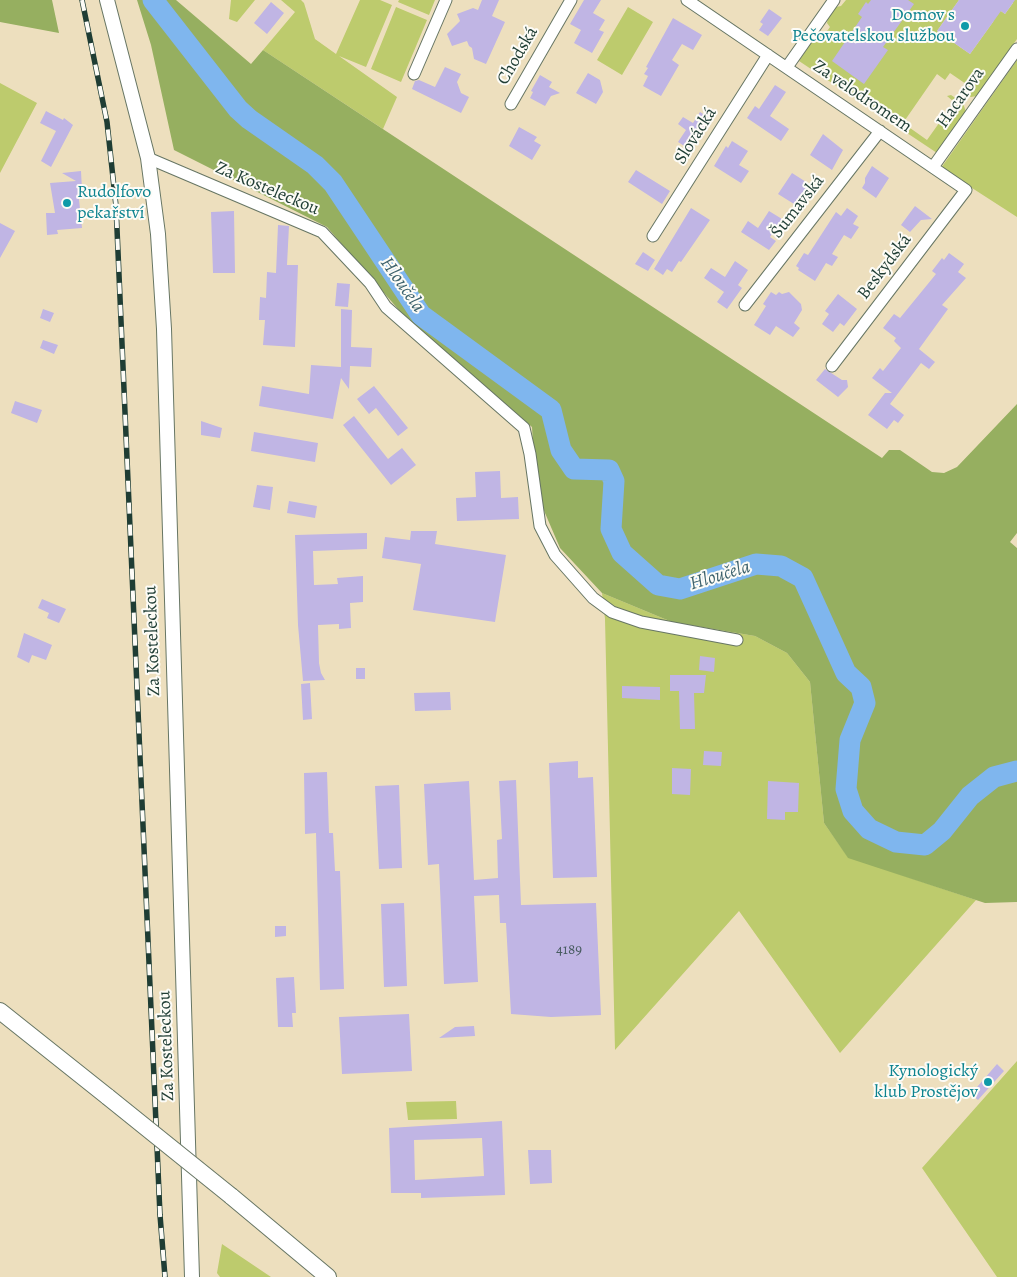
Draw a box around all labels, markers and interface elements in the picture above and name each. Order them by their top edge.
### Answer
place label: Domov s Pečovatelskou službou [792,5,955,48]
marker: Domov s Pečovatelskou službou [959,20,971,32]
street label: Chodská [493,23,543,89]
street label: Za velodromem [808,56,916,138]
street label: Hacarova [932,64,990,132]
street label: Slovácká [670,104,722,168]
street label: Za Kosteleckou [212,157,322,221]
street label: Šumavská [767,171,829,243]
place label: Rudolfovo pekařství [77,182,151,224]
marker: Rudolfovo pekařství [61,197,73,209]
street label: Beskydská [853,230,917,304]
water label: Hloučela [375,253,429,317]
water label: Hloučela [687,556,753,596]
street label: Za Kosteleckou [140,585,166,697]
house number: 4189 [556,941,582,959]
street label: Za Kosteleckou [154,990,180,1102]
place label: Kynologický klub Prostějov [874,1061,978,1104]
marker: Kynologický klub Prostějov [982,1076,994,1088]

